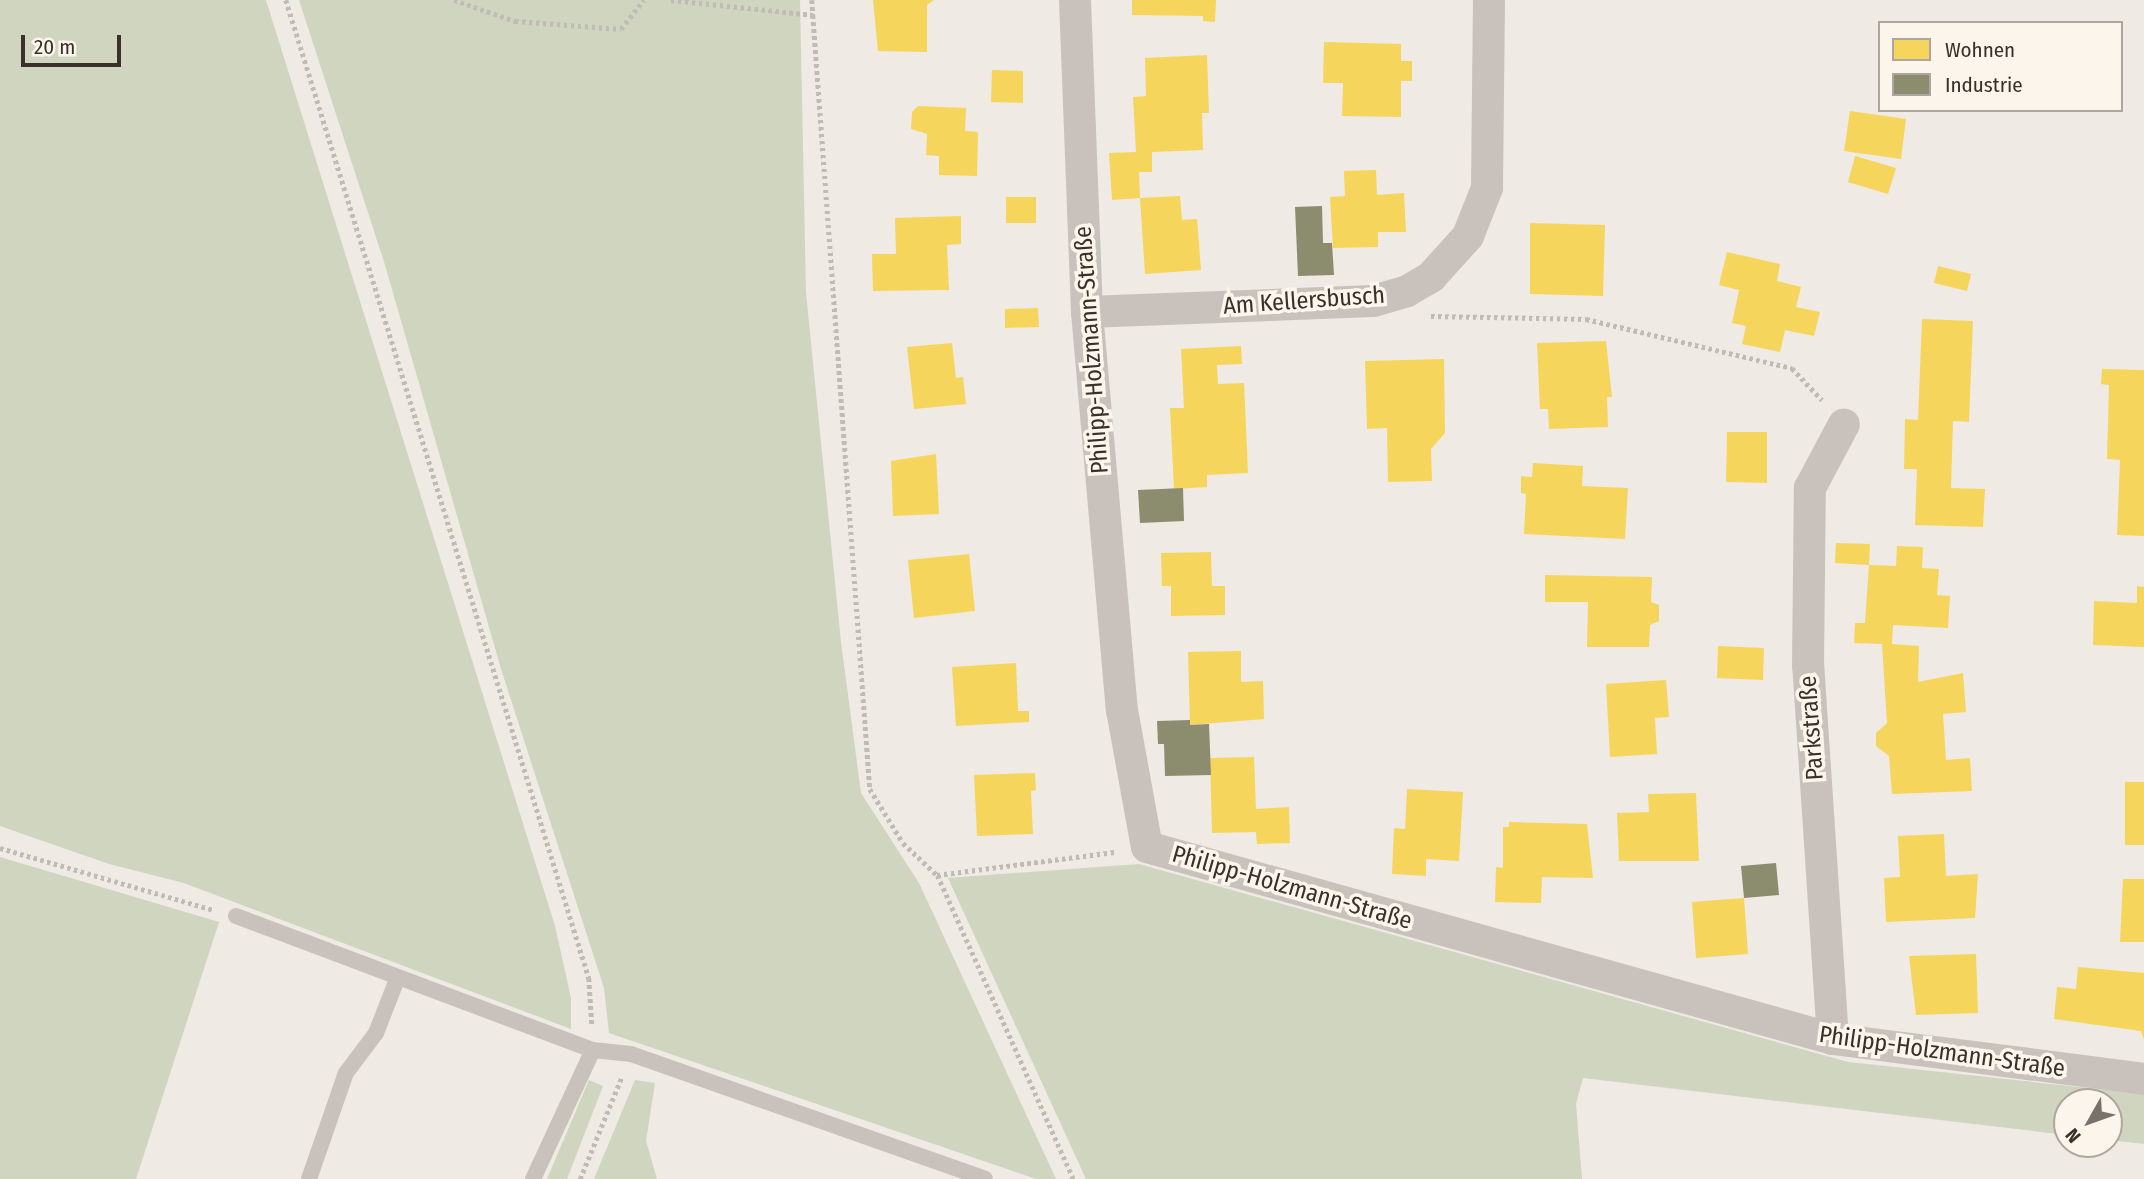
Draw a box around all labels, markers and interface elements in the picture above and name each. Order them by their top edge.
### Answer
scale bar [24,21,124,65]
legend [1878,21,2123,112]
text: 20 m [34,34,75,60]
text: Wohnen [1945,37,2015,63]
text: Industrie [1945,72,2023,98]
street label: Philipp-Holzmann-Straße [1069,225,1115,475]
street label: Am Kellersbusch [1222,281,1386,321]
street label: Parkstraße [1794,675,1830,781]
street label: Philipp-Holzmann-Straße [1169,840,1415,936]
street label: Philipp-Holzmann-Straße [1817,1020,2067,1084]
north arrow [2053,1088,2123,1158]
text: N [2061,1124,2086,1147]

